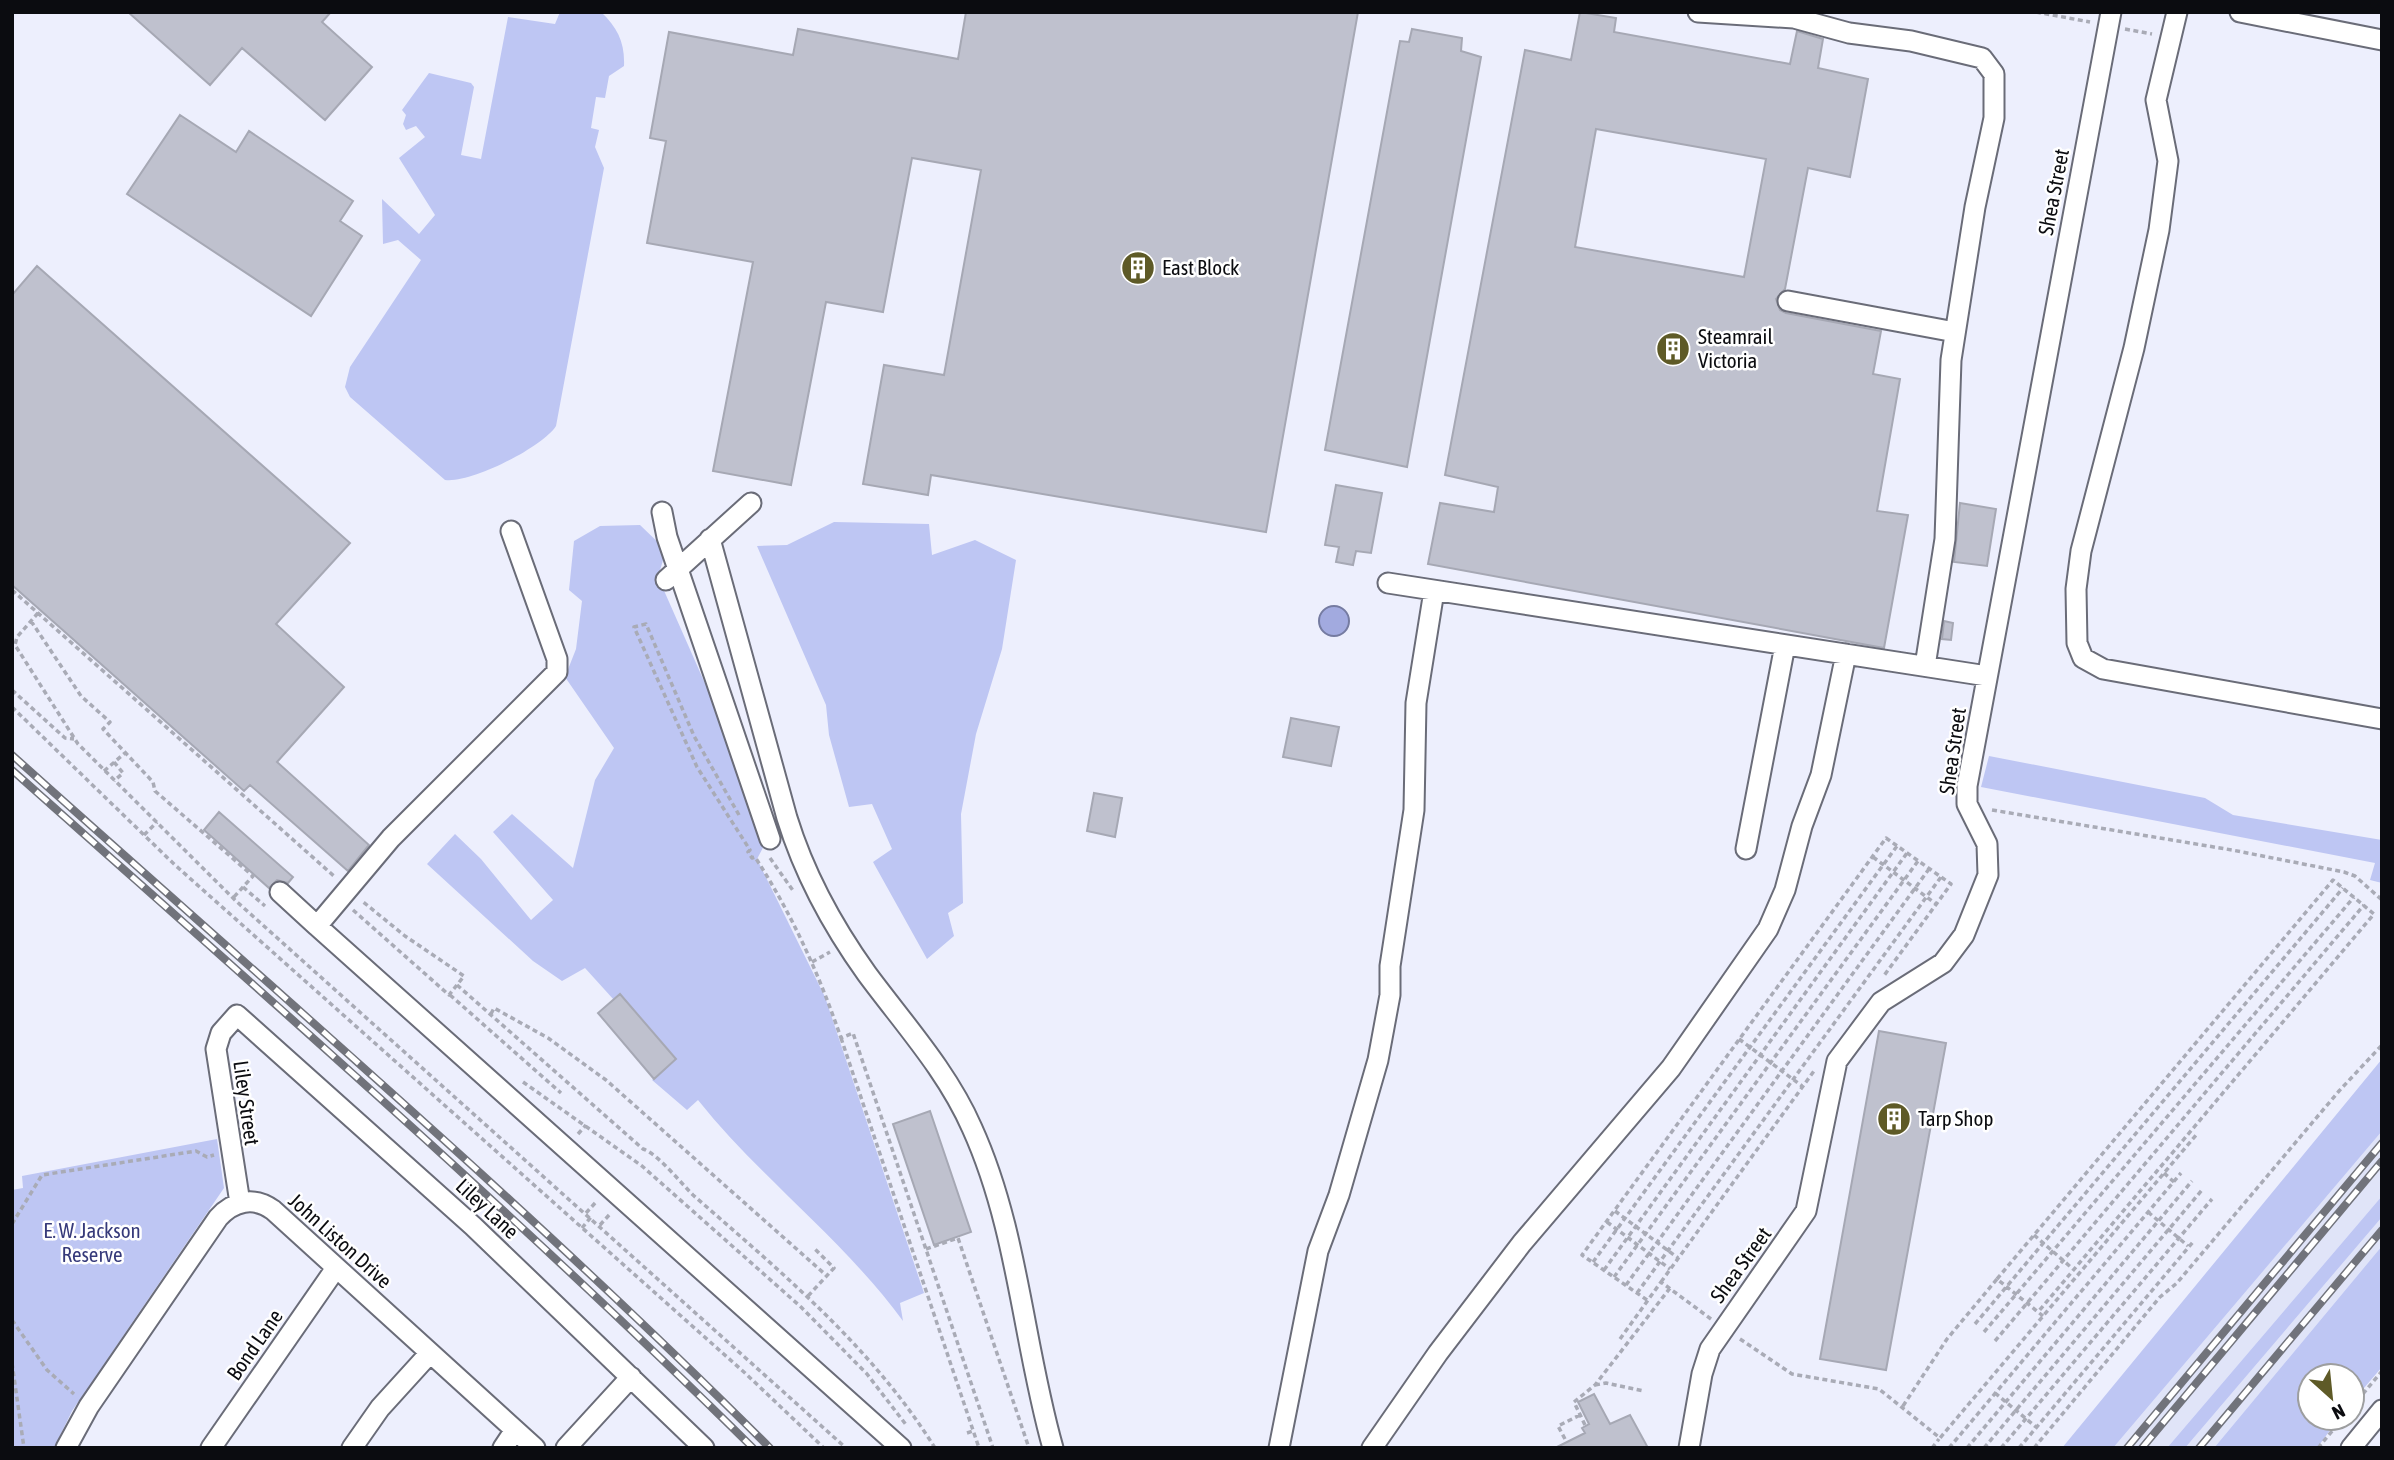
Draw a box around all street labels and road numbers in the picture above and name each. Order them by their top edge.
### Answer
street label: Shea Street [2033,147,2073,237]
street label: Shea Street [1934,706,1970,796]
street label: Liley Street [229,1059,265,1147]
street label: Liley Lane [451,1173,524,1243]
street label: John Liston Drive [284,1188,397,1293]
street label: Shea Street [1705,1222,1776,1307]
street label: Bond Lane [221,1305,287,1384]

